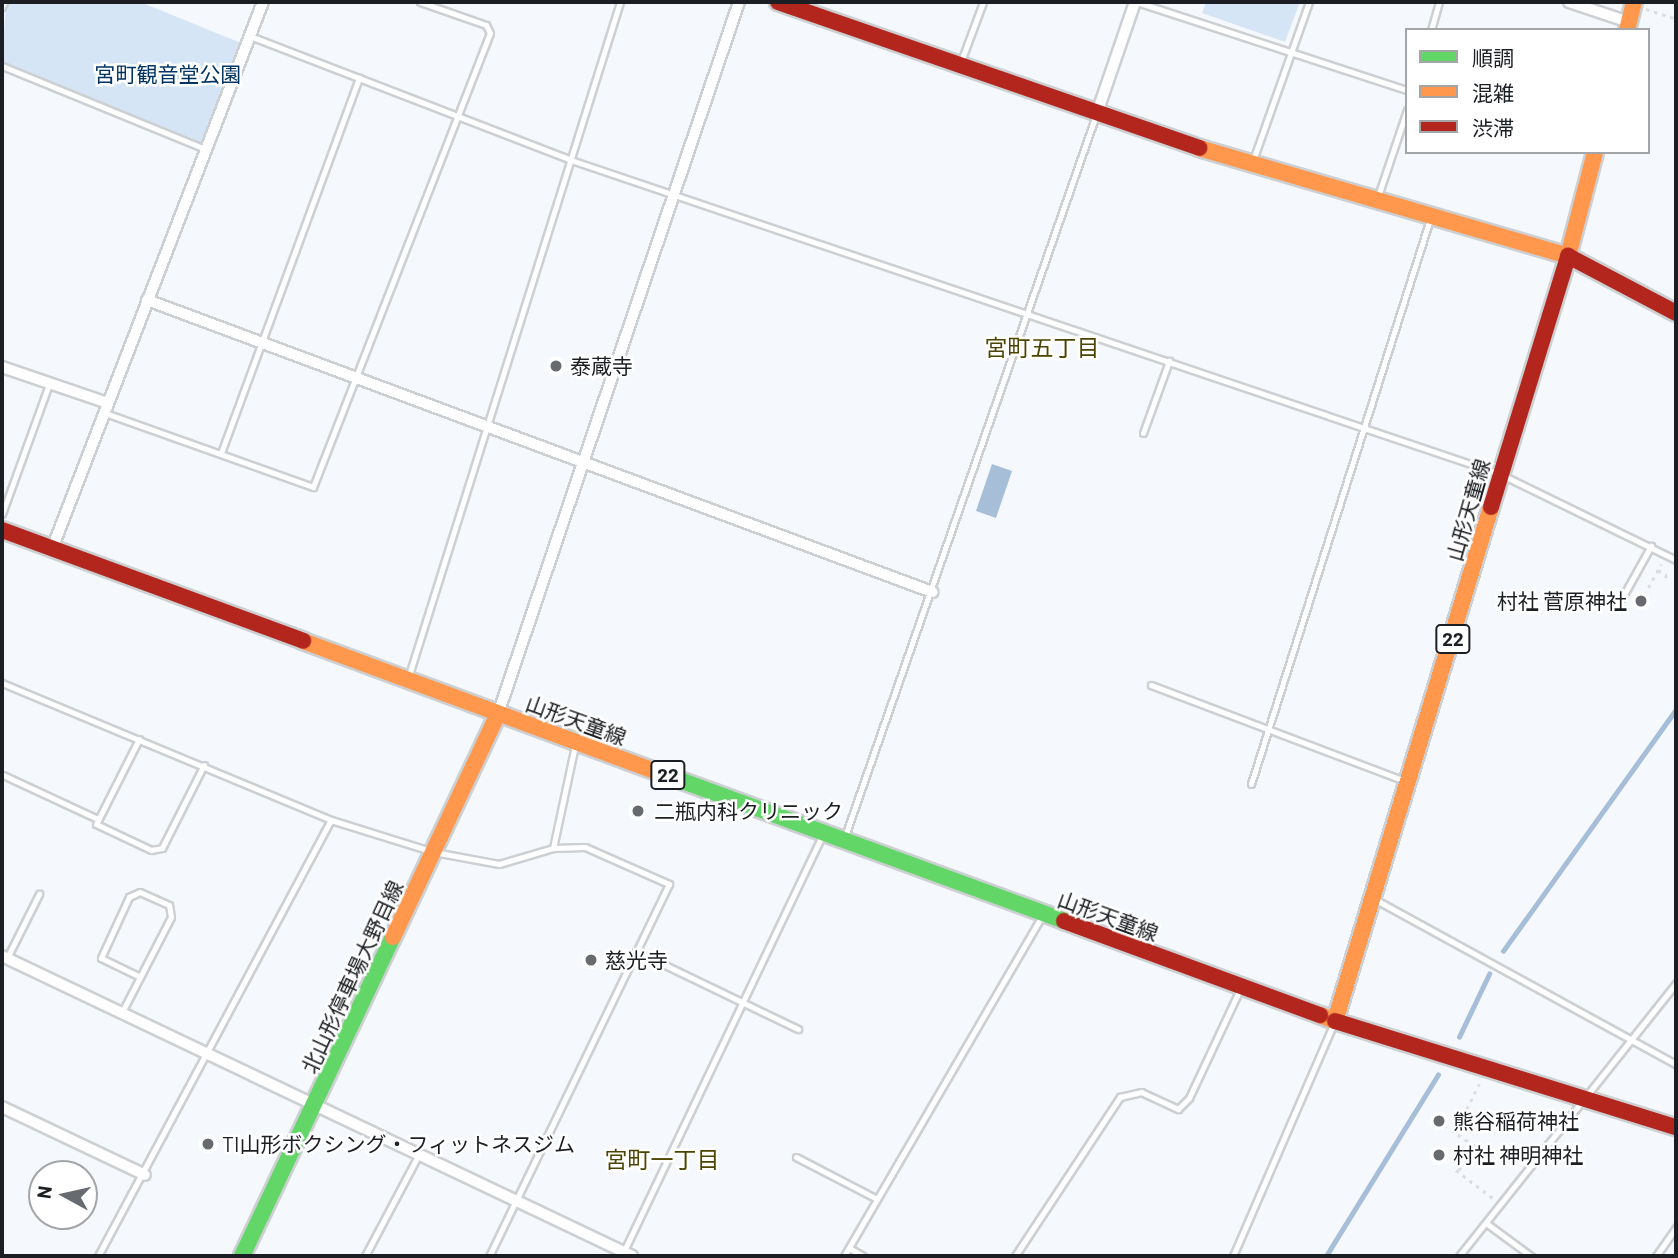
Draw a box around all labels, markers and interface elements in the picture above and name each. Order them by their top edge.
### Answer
legend [1405,28,1650,154]
text: 順調 [1472,45,1514,70]
park label: 宮町観音堂公園 [95,61,241,87]
text: 混雑 [1472,80,1514,105]
text: 渋滞 [1472,115,1514,140]
district label: 宮町五丁目 [985,333,1099,361]
place label: 泰蔵寺 [570,353,633,379]
marker: 泰蔵寺 [548,358,564,374]
street label: 山形天童線 [1441,456,1495,564]
place label: 村社 菅原神社 [1497,588,1627,614]
marker: 村社 菅原神社 [1633,593,1649,609]
road number: 22 [1434,624,1472,654]
street label: 山形天童線 [522,690,630,750]
road number: 22 [649,760,687,790]
place label: 二瓶内科クリニック [654,798,843,824]
marker: 二瓶内科クリニック [628,801,648,821]
street label: 北山形停車場大野目線 [296,877,408,1077]
street label: 山形天童線 [1054,886,1162,946]
place label: 慈光寺 [605,947,668,973]
marker: 慈光寺 [583,952,599,968]
place label: 熊谷稲荷神社 [1453,1108,1579,1134]
marker: 熊谷稲荷神社 [1431,1113,1447,1129]
place label: TI山形ボクシング・フィットネスジム [222,1131,575,1157]
marker: TI山形ボクシング・フィットネスジム [200,1136,216,1152]
place label: 村社 神明神社 [1453,1142,1583,1168]
district label: 宮町一丁目 [605,1145,719,1173]
marker: 村社 神明神社 [1431,1147,1447,1163]
north arrow [28,1160,98,1230]
text: N [31,1184,56,1200]

